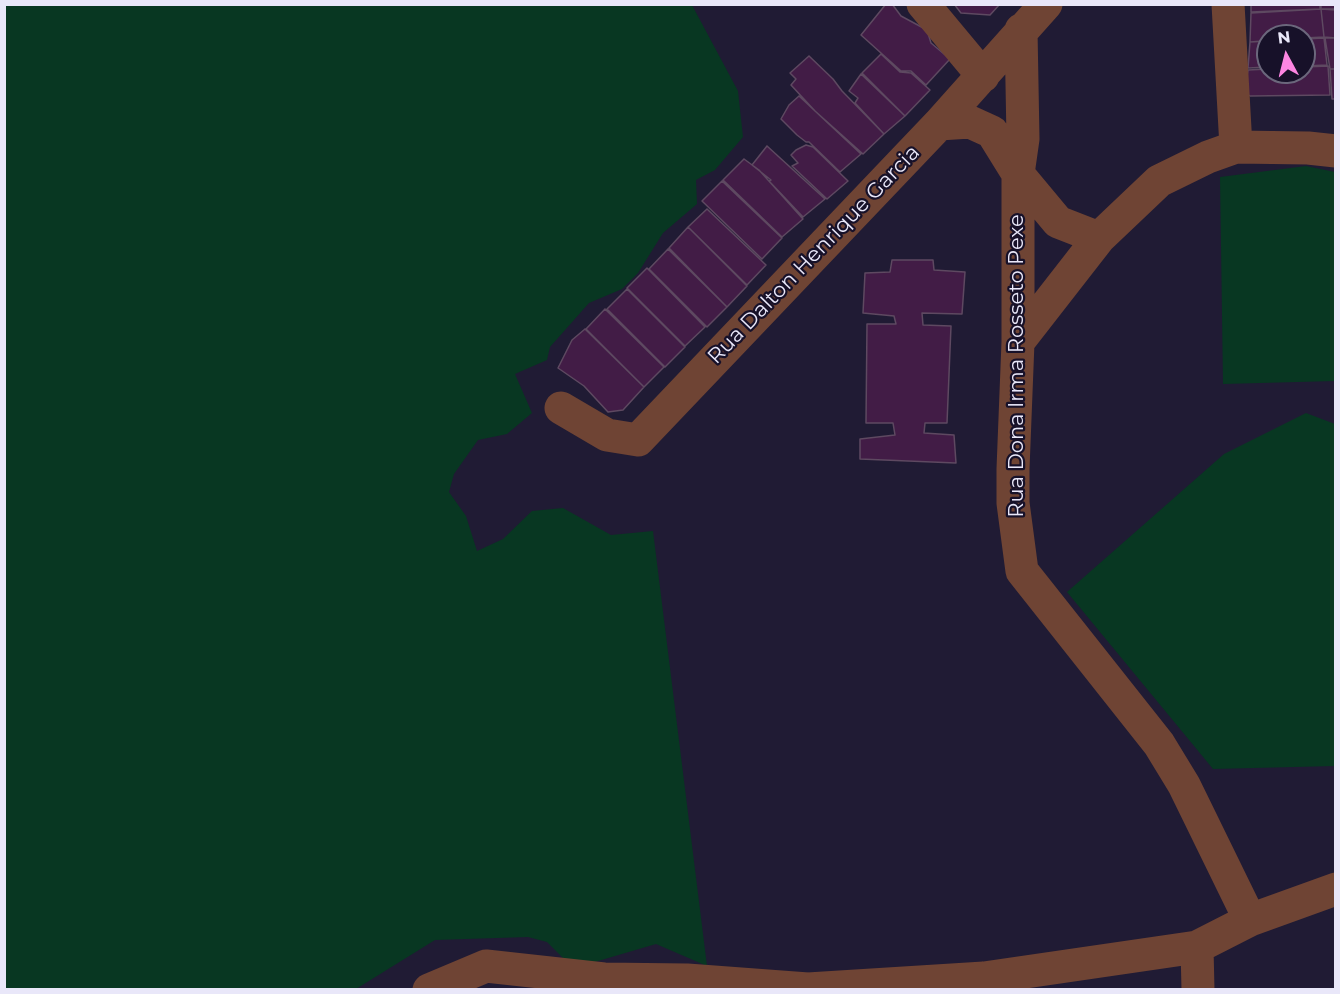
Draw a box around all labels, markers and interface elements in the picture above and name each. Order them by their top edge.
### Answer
north arrow [1256,24,1316,84]
text: N [1276,27,1292,48]
street label: Rua Dalton Henrique Garcia [703,140,925,370]
street label: Rua Dona Irma Rosseto Pexe [1004,214,1030,518]

